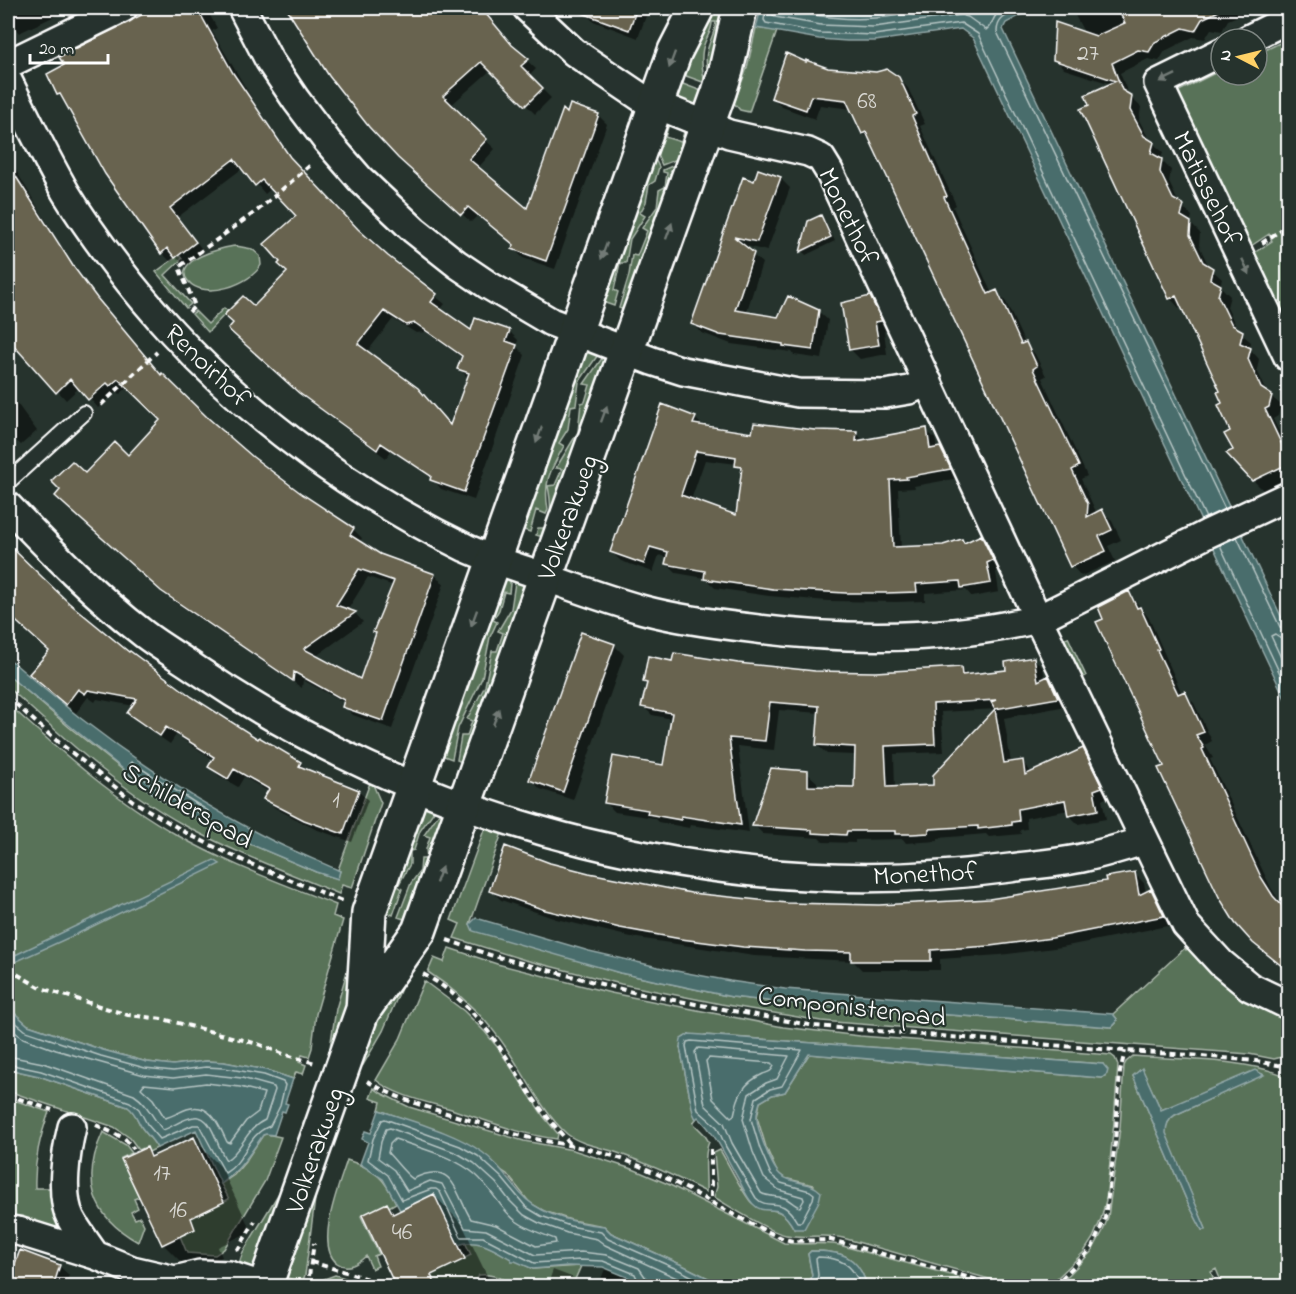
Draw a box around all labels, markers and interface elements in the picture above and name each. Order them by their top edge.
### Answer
scale bar [30,27,108,65]
north arrow [1209,27,1269,87]
text: 20 m [39,37,74,63]
house number: 27 [1077,37,1099,72]
text: N [1214,48,1239,62]
one-way arrow [667,51,677,69]
one-way arrow [1160,73,1177,82]
house number: 68 [857,85,877,120]
street label: Matissehof [1161,125,1251,254]
street label: Monethof [806,162,887,273]
one-way arrow [665,222,675,240]
one-way arrow [599,242,609,260]
one-way arrow [1241,259,1250,276]
street label: Renoirhof [154,316,259,418]
one-way arrow [599,405,609,423]
one-way arrow [534,426,544,444]
street label: Volkerakweg [528,450,610,587]
one-way arrow [468,610,478,628]
one-way arrow [491,708,501,726]
street label: Schilderspad [114,754,259,860]
house number: 1 [332,784,340,819]
street label: Monethof [872,853,979,898]
one-way arrow [435,866,445,884]
street label: Componistenpad [755,978,948,1039]
street label: Volkerakweg [276,1082,356,1220]
house number: 17 [153,1157,171,1192]
house number: 16 [169,1194,188,1229]
house number: 46 [392,1216,413,1251]

